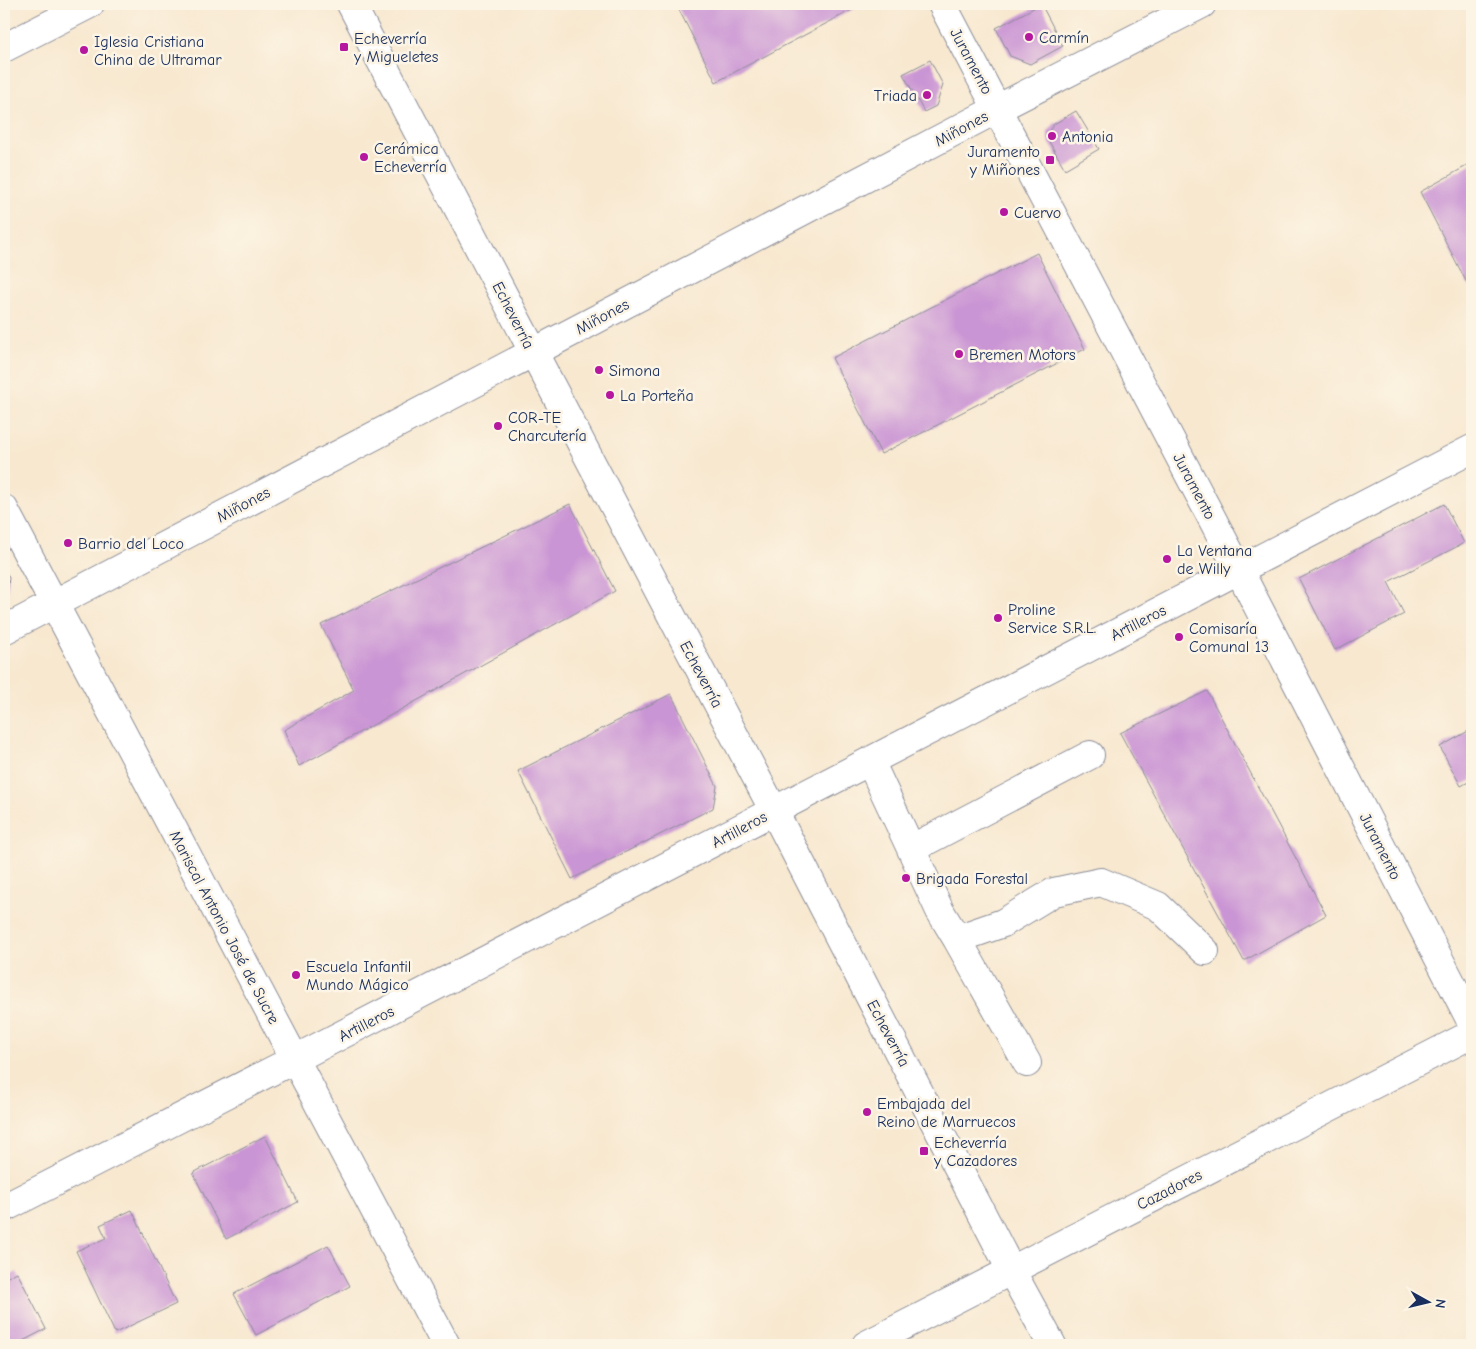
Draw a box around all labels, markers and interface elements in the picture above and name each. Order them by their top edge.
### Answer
street label: Juramento [946,25,996,98]
place label: Carmín [1039,29,1089,47]
place label: Echeverría y Migueletes [353,30,439,66]
marker: Carmín [1023,31,1035,43]
place label: Iglesia Cristiana China de Ultramar [94,33,222,69]
marker: Echeverría y Migueletes [338,41,350,53]
marker: Iglesia Cristiana China de Ultramar [78,44,90,56]
place label: Triada [874,87,917,105]
marker: Triada [921,89,933,101]
street label: Miñones [932,107,992,150]
place label: Antonia [1062,128,1113,146]
marker: Antonia [1046,130,1058,142]
place label: Cerámica Echeverría [374,140,447,176]
place label: Juramento y Miñones [968,143,1040,179]
marker: Cerámica Echeverría [358,151,370,163]
marker: Juramento y Miñones [1044,154,1056,166]
place label: Cuervo [1014,204,1061,222]
marker: Cuervo [998,206,1010,218]
street label: Echeverría [489,279,538,352]
street label: Miñones [573,295,633,338]
place label: Bremen Motors [969,346,1076,364]
marker: Bremen Motors [953,348,965,360]
place label: Simona [609,362,660,380]
marker: Simona [593,364,605,376]
place label: La Porteña [620,387,694,405]
marker: La Porteña [604,389,616,401]
place label: COR-TE Charcutería [508,409,587,445]
marker: COR-TE Charcutería [492,420,504,432]
street label: Juramento [1169,450,1219,523]
street label: Miñones [214,483,274,526]
place label: Barrio del Loco [78,535,184,553]
marker: Barrio del Loco [62,537,74,549]
place label: La Ventana de Willy [1177,542,1252,578]
marker: La Ventana de Willy [1161,553,1173,565]
place label: Proline Service S.R.L. [1008,601,1096,637]
street label: Artilleros [1108,601,1170,645]
marker: Proline Service S.R.L. [992,612,1004,624]
place label: Comisaría Comunal 13 [1189,620,1269,656]
marker: Comisaría Comunal 13 [1173,631,1185,643]
street label: Echeverría [676,638,726,711]
street label: Artilleros [709,808,770,852]
street label: Juramento [1356,810,1405,883]
street label: Mariscal Antonio José de Sucre [165,828,283,1027]
place label: Brigada Forestal [916,870,1028,888]
marker: Brigada Forestal [900,872,912,884]
place label: Escuela Infantil Mundo Mágico [306,958,411,994]
marker: Escuela Infantil Mundo Mágico [290,969,302,981]
street label: Echeverría [863,997,913,1070]
street label: Artilleros [336,1002,398,1046]
place label: Embajada del Reino de Marruecos [877,1095,1016,1131]
marker: Embajada del Reino de Marruecos [861,1106,873,1118]
place label: Echeverría y Cazadores [933,1134,1017,1170]
marker: Echeverría y Cazadores [918,1145,930,1157]
street label: Cazadores [1134,1166,1205,1214]
north arrow [1404,1276,1454,1326]
text: N [1431,1298,1449,1309]

